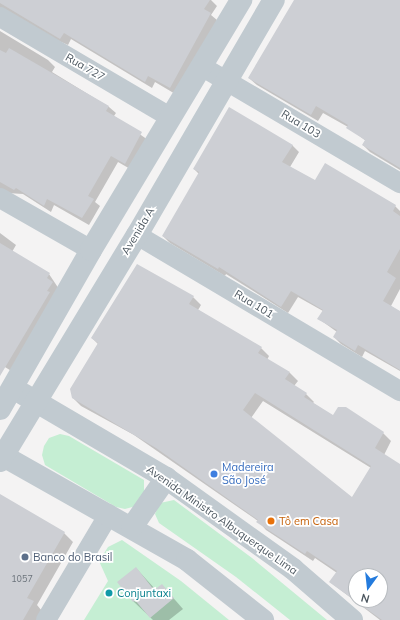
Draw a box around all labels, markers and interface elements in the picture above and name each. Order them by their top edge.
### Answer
street label: Rua 727 [63,50,107,84]
street label: Rua 103 [279,107,323,141]
street label: Avenida A [119,205,157,257]
street label: Rua 101 [232,287,276,321]
place label: Madereira São José [222,461,274,487]
street label: Avenida Ministro Albuquerque Lima [144,463,300,577]
marker: Madereira São José [209,469,219,479]
place label: Tô em Casa [279,514,338,528]
marker: Tô em Casa [266,516,276,526]
place label: Banco do Brasil [33,550,112,564]
marker: Banco do Brasil [20,552,30,562]
north arrow [348,568,388,608]
house number: 1057 [11,574,33,584]
place label: Conjuntaxi [117,586,171,600]
marker: Conjuntaxi [104,588,114,598]
text: N [359,591,371,606]

